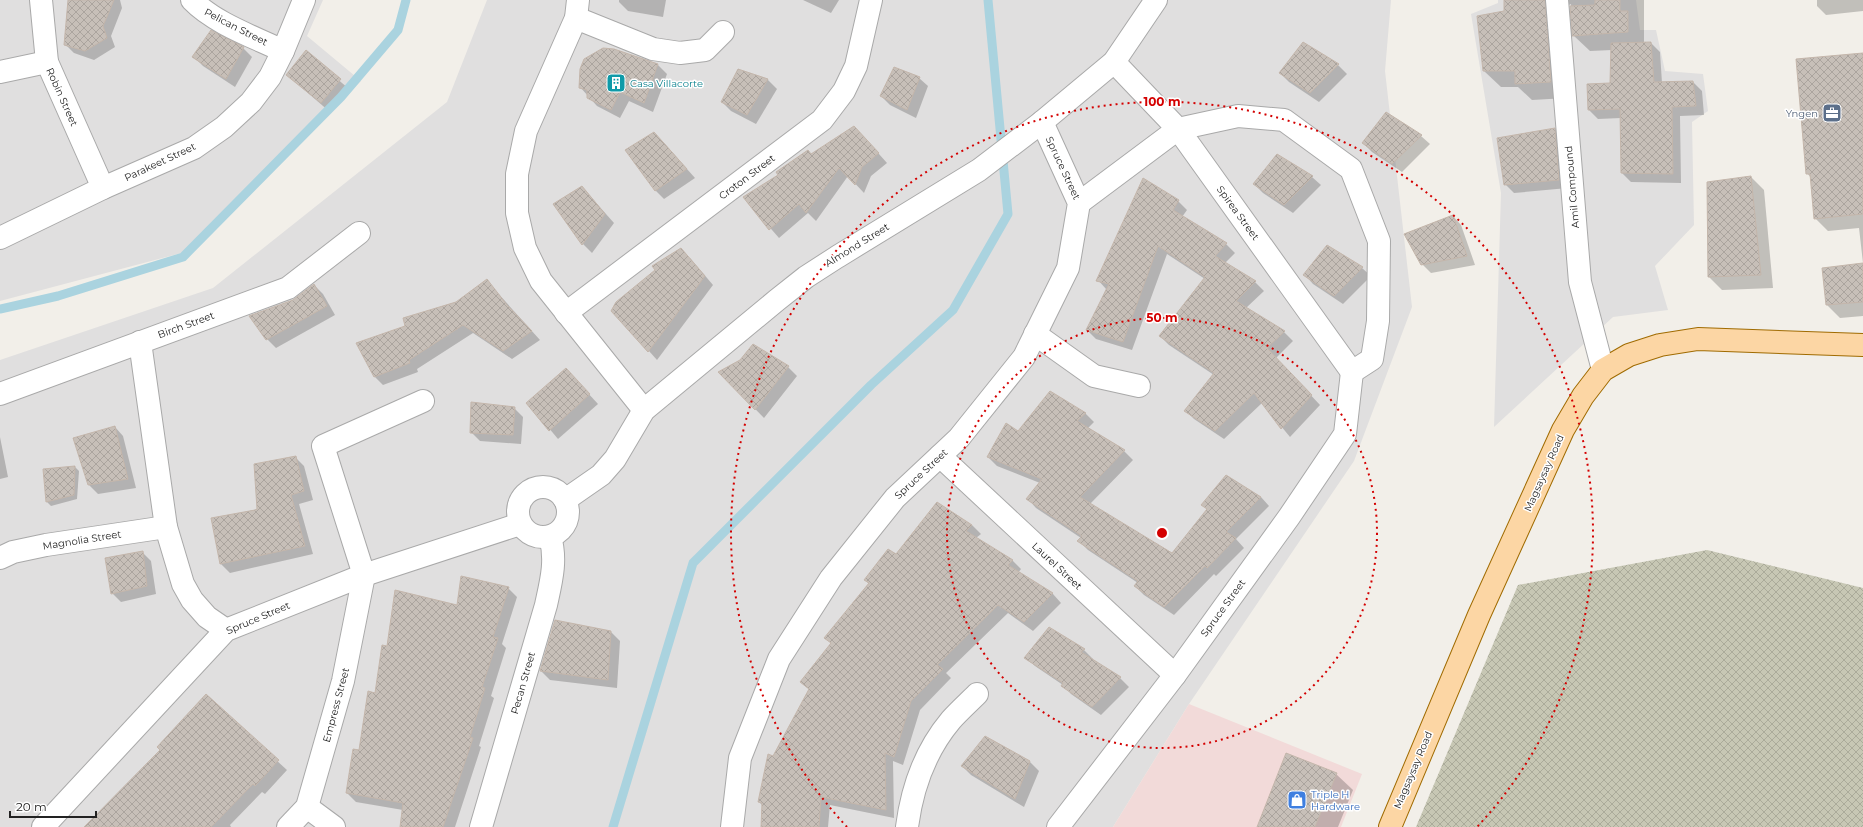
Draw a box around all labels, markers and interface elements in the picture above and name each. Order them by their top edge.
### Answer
street label: Pelican Street [202,5,270,49]
street label: Robin Street [43,66,81,128]
building icon: Casa Villacorte [605,72,627,94]
place label: Casa Villacorte [630,77,703,90]
text: 100 m [1144,94,1180,109]
office icon: Yngen [1821,102,1843,124]
place label: Yngen [1786,107,1818,120]
street label: Spruce Street [1043,134,1083,202]
street label: Parakeet Street [122,140,198,184]
street label: Amil Compound [1562,145,1582,229]
street label: Croton Street [716,152,778,202]
street label: Spirea Street [1214,183,1262,243]
street label: Almond Street [823,220,891,270]
street label: Birch Street [156,309,216,341]
text: 50 m [1146,310,1178,325]
street label: Magsaysay Road [1521,432,1567,514]
street label: Spruce Street [892,446,950,502]
centre of rings [1155,526,1169,540]
street label: Magnolia Street [42,527,122,553]
street label: Laurel Street [1029,539,1085,593]
street label: Spruce Street [1198,577,1248,639]
street label: Spruce Street [224,599,292,637]
street label: Pecan Street [508,650,538,716]
street label: Empress Street [320,666,352,744]
street label: Magsaysay Road [1391,729,1435,811]
place label: Triple H Hardware [1311,788,1360,813]
shop icon: Triple H Hardware [1286,789,1308,811]
scale bar [10,793,96,819]
text: 20 m [16,799,47,814]

